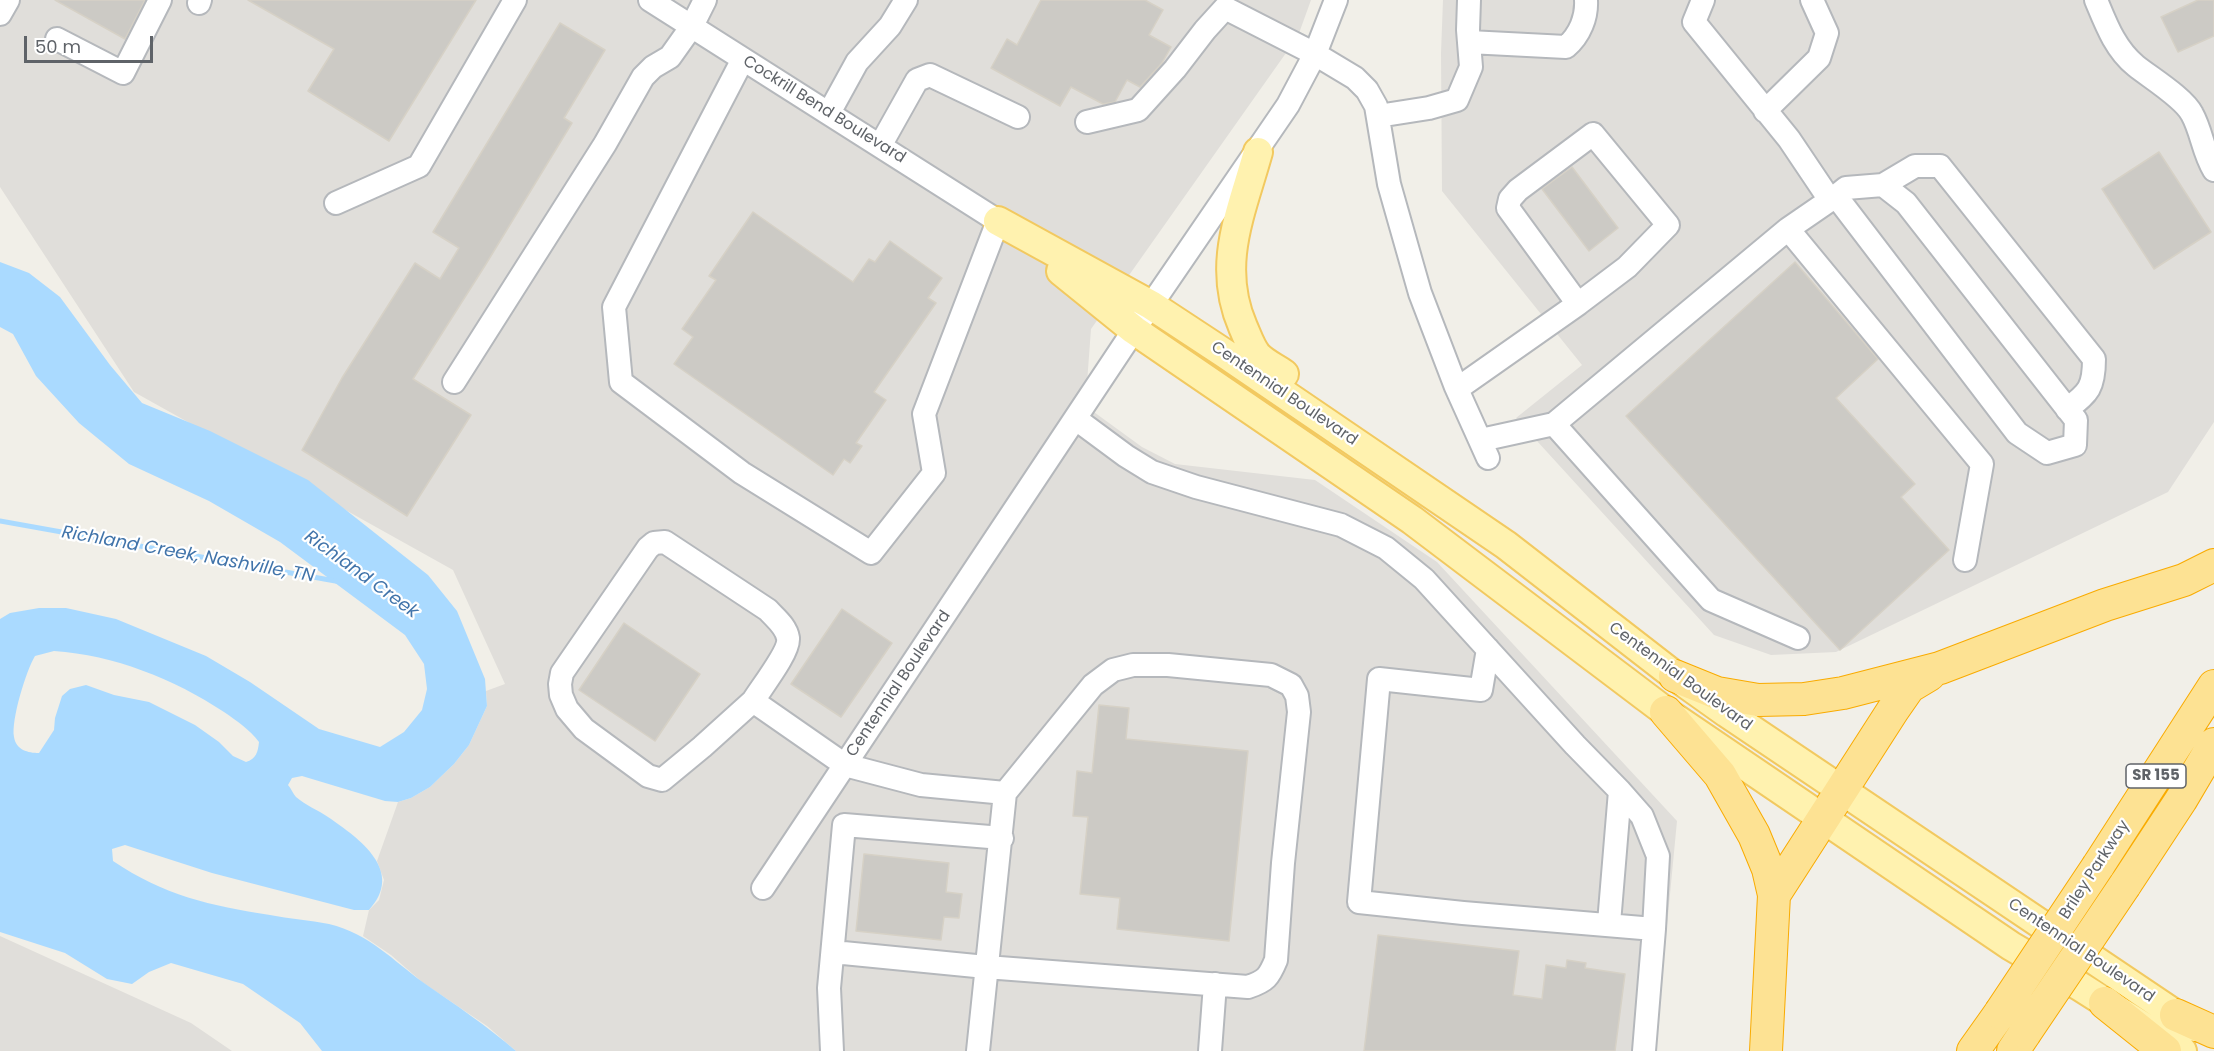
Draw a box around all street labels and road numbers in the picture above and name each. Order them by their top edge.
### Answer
street label: Cockrill Bend Boulevard [739,52,909,168]
street label: Centennial Boulevard [1207,338,1361,450]
street label: Centennial Boulevard [843,607,955,761]
street label: Centennial Boulevard [1605,619,1755,735]
road number: SR 155 [2126,764,2186,788]
street label: Briley Parkway [2056,817,2134,923]
street label: Centennial Boulevard [2004,895,2158,1007]

